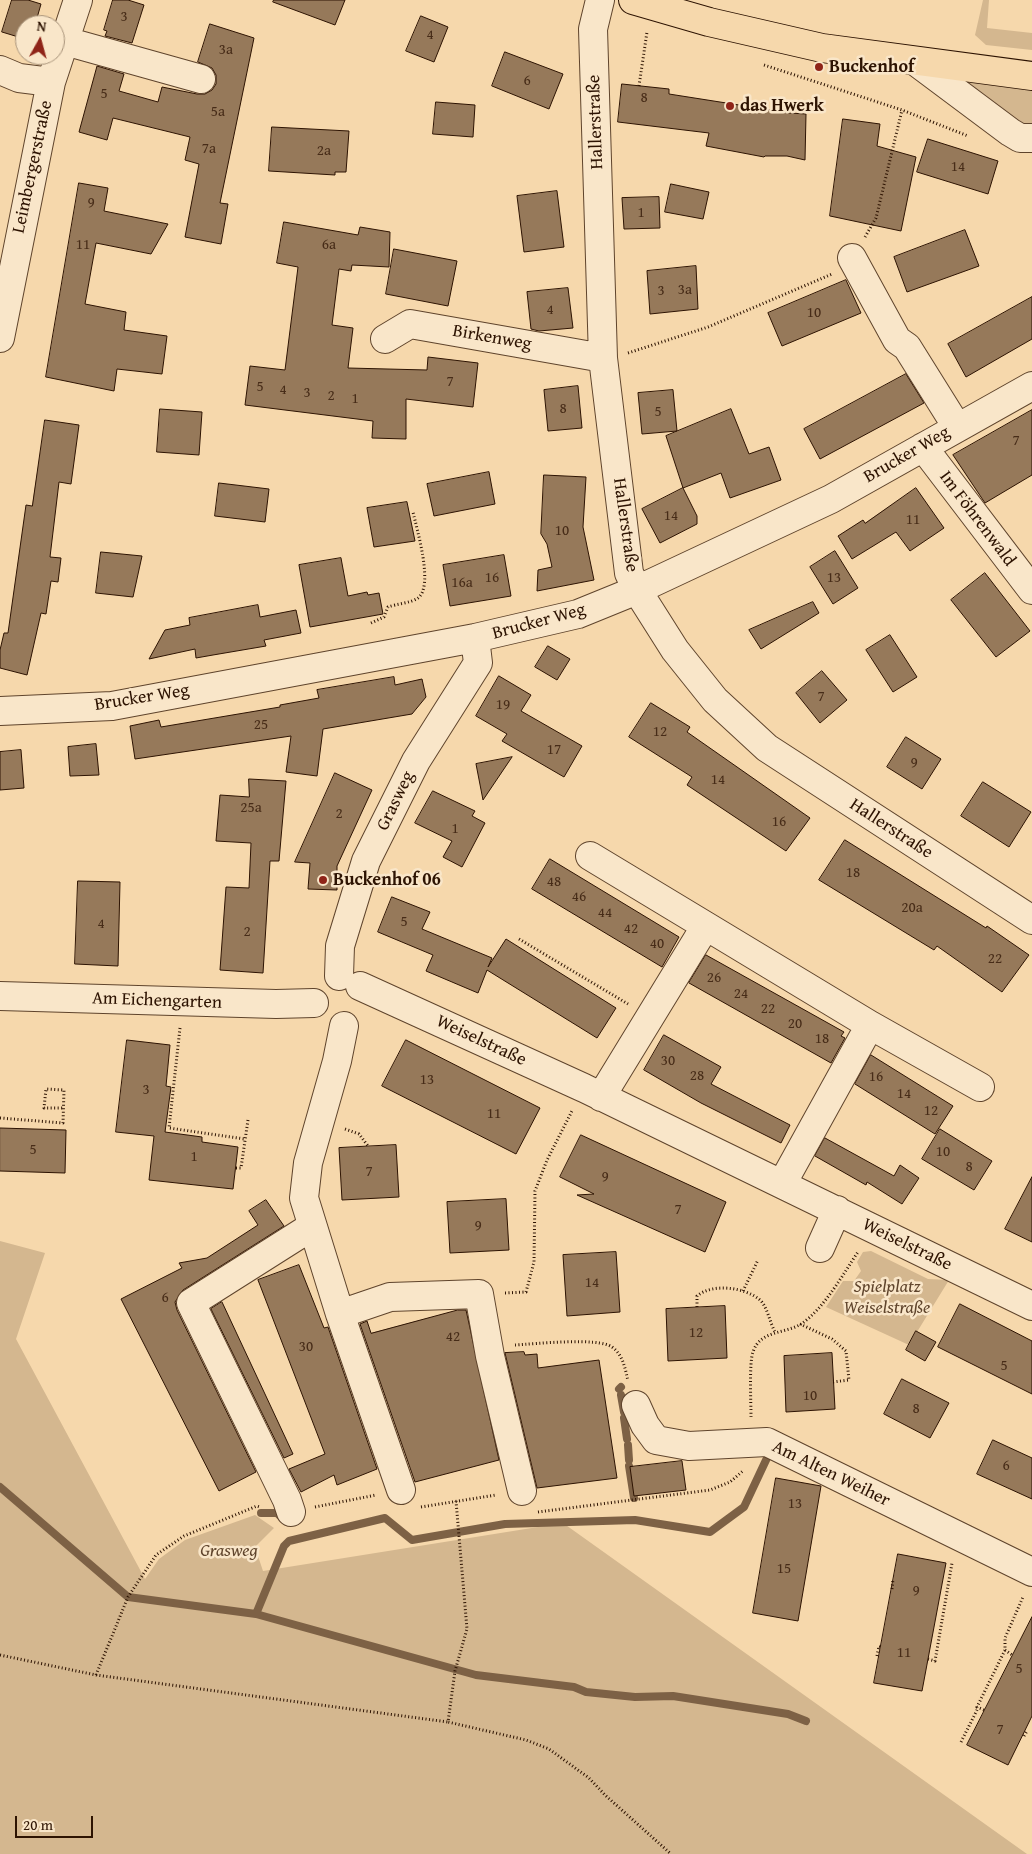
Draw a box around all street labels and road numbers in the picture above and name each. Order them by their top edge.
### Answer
street label: Hallerstraße [584,74,608,170]
street label: Leimbergerstraße [8,99,58,235]
street label: Birkenweg [451,320,533,356]
street label: Brucker Weg [860,422,954,488]
street label: Im Föhrenwald [934,467,1020,571]
street label: Hallerstraße [608,477,642,573]
street label: Brucker Weg [490,599,588,645]
street label: Brucker Weg [93,680,191,716]
street label: Grasweg [372,768,420,834]
street label: Hallerstraße [845,794,937,864]
street label: Am Eichengarten [92,988,222,1014]
street label: Weiselstraße [432,1011,530,1071]
street label: Weiselstraße [859,1214,955,1276]
street label: Am Alten Weiher [769,1436,893,1512]

